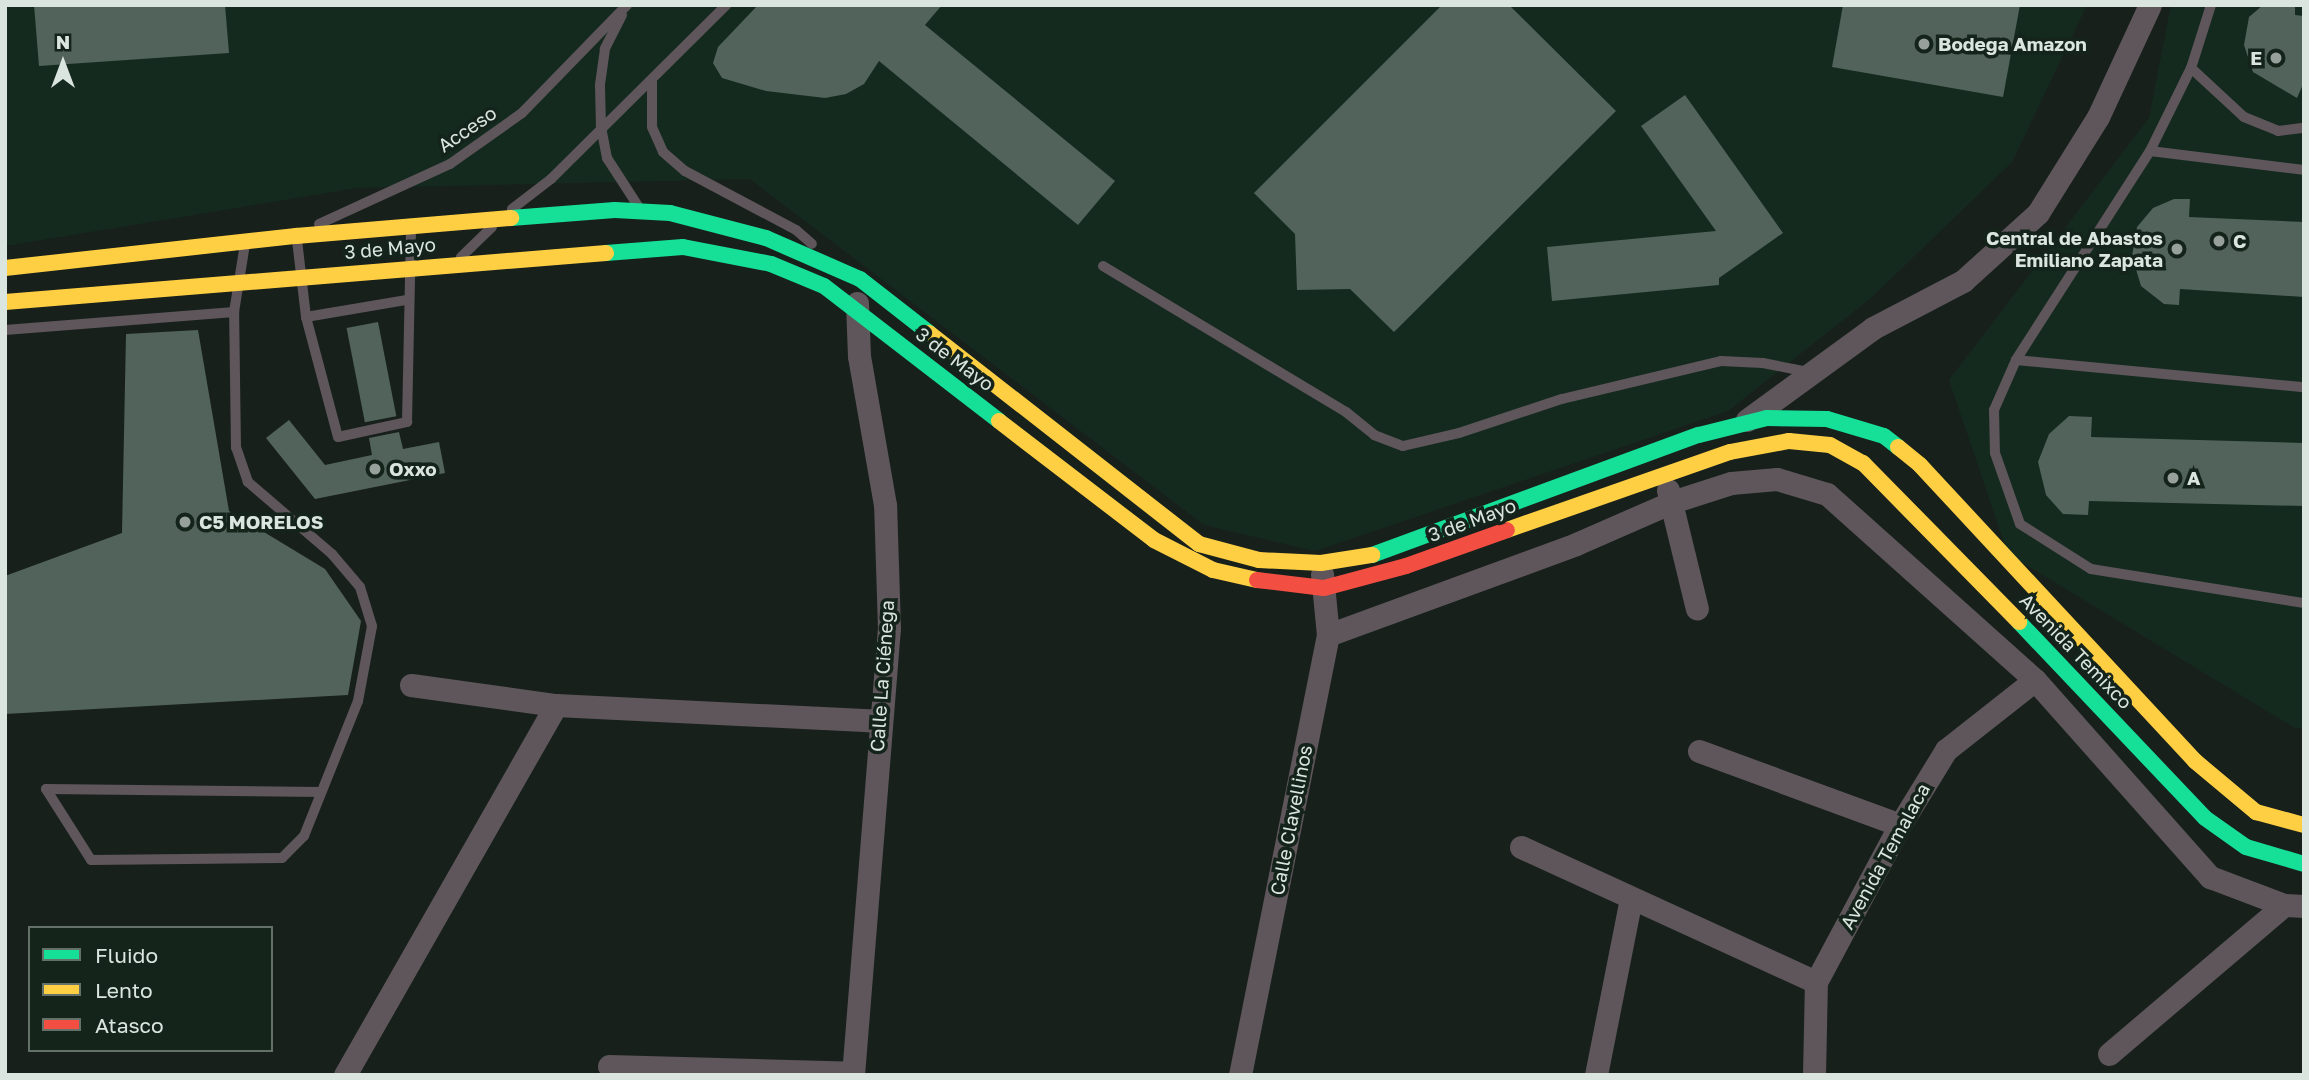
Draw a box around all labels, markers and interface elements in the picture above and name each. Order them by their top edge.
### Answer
north arrow [28,28,98,98]
text: N [56,30,70,53]
place label: Bodega Amazon [1938,33,2087,55]
marker: Bodega Amazon [1916,36,1932,52]
place label: E [2250,47,2262,69]
marker: E [2268,50,2284,66]
street label: Acceso [433,101,501,157]
place label: Central de Abastos Emiliano Zapata [1986,227,2163,271]
place label: C [2233,230,2246,252]
street label: 3 de Mayo [343,233,437,263]
marker: C [2211,233,2227,249]
marker: Central de Abastos Emiliano Zapata [2169,241,2185,257]
street label: 3 de Mayo [912,322,998,396]
place label: Oxxo [389,458,437,480]
marker: Oxxo [367,461,383,477]
place label: A [2187,467,2200,489]
marker: A [2165,470,2181,486]
street label: 3 de Mayo [1425,494,1519,546]
place label: C5 MORELOS [199,511,323,533]
marker: C5 MORELOS [177,514,193,530]
street label: Avenida Temixco [2015,589,2137,713]
street label: Calle La Ciénega [865,599,899,753]
street label: Calle Clavellinos [1265,743,1317,897]
street label: Avenida Temalaca [1835,779,1935,933]
legend [28,926,273,1052]
text: Fluido [95,942,158,968]
text: Lento [95,977,153,1003]
text: Atasco [95,1012,164,1038]

